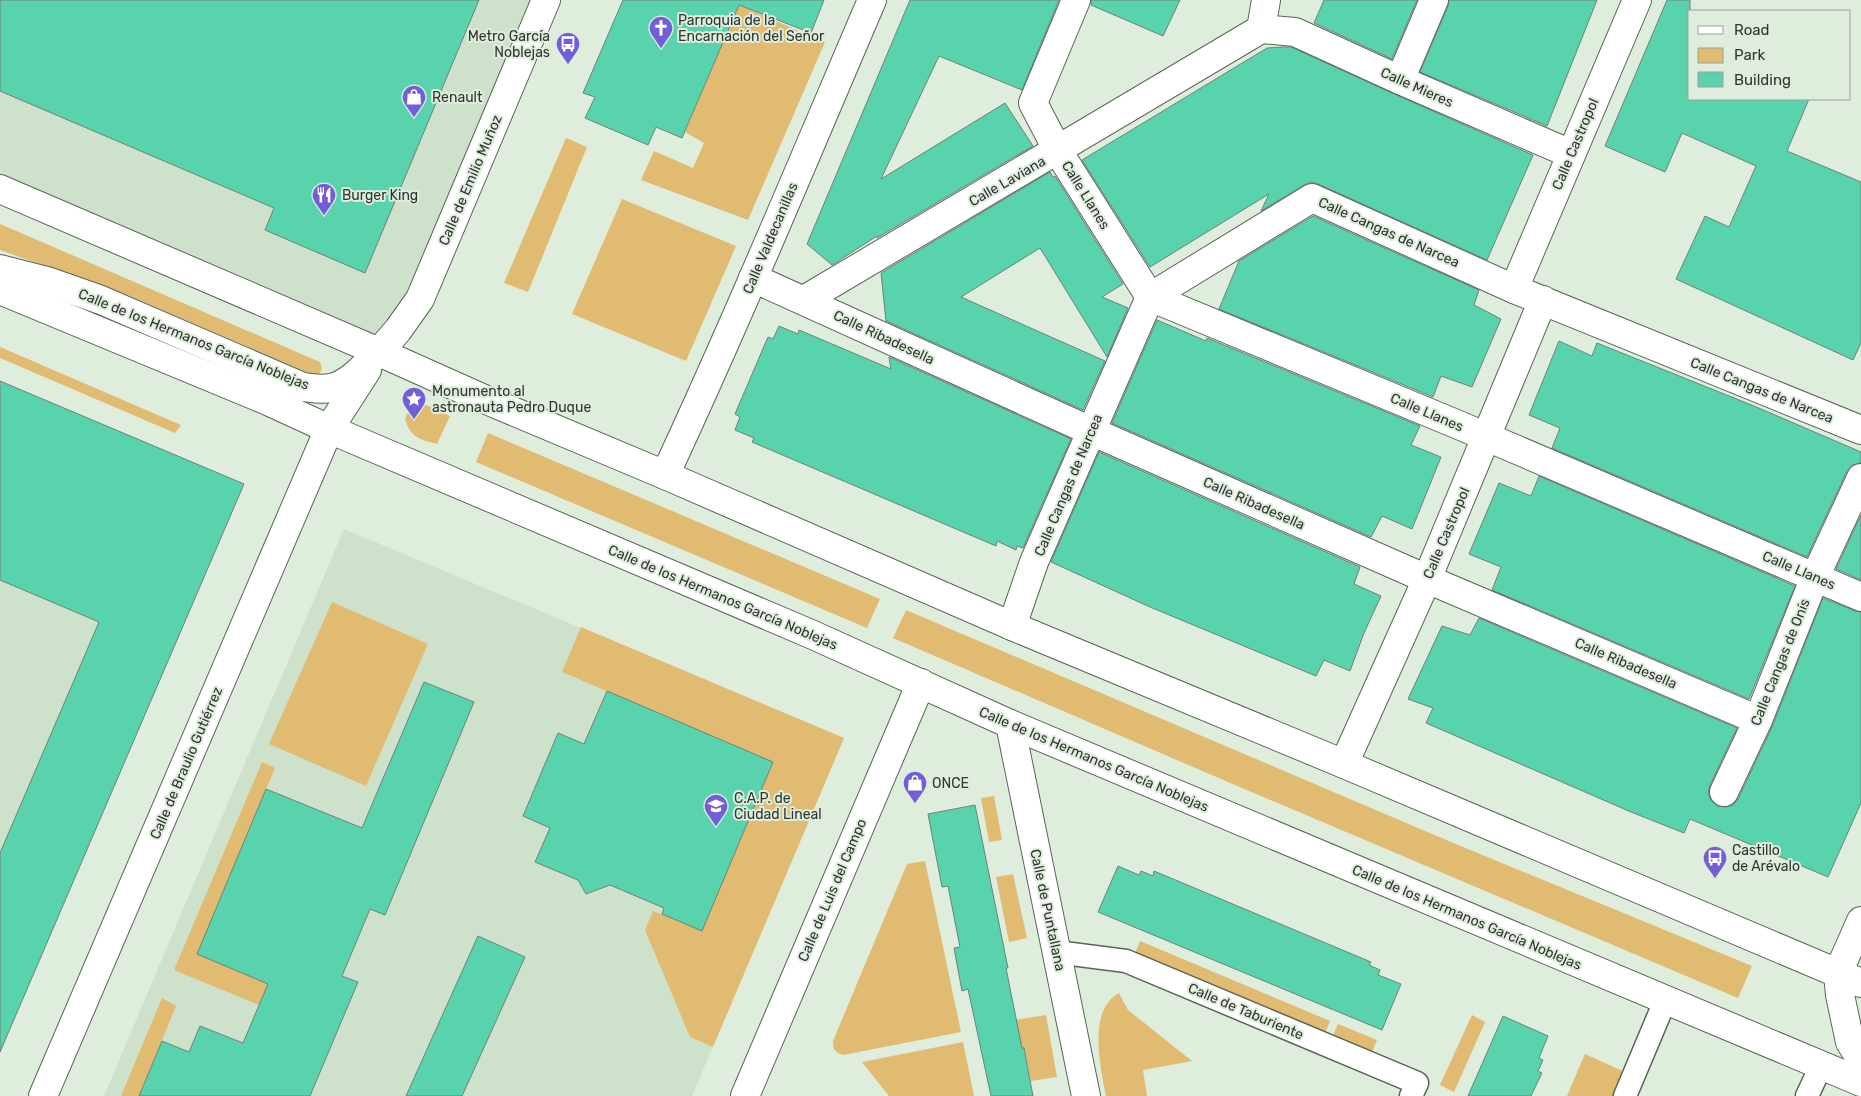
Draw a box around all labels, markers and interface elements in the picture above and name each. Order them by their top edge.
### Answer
legend [1688,10,1851,100]
place label: Parroquia de la Encarnación del Señor [678,12,825,45]
church icon: Parroquia de la Encarnación del Señor [648,15,674,49]
text: Road [1734,21,1770,39]
place label: Metro García Noblejas [468,28,550,61]
bus stop icon: Metro García Noblejas [555,31,581,65]
text: Park [1734,46,1765,64]
street label: Calle Mieres [1378,64,1456,111]
text: Building [1734,71,1791,89]
shop icon: Renault [401,84,427,118]
place label: Renault [432,89,483,106]
street label: Calle Castropol [1549,96,1602,193]
street label: Calle de Emilio Muñoz [435,112,506,248]
street label: Calle Laviana [966,153,1049,210]
street label: Calle Llanes [1058,158,1113,233]
street label: Calle Valdecanillas [739,180,802,296]
restaurant icon: Burger King [311,182,337,216]
place label: Burger King [342,187,418,204]
street label: Calle Cangas de Narcea [1316,194,1462,271]
street label: Calle de los Hermanos García Noblejas [76,285,312,394]
street label: Calle Ribadesella [831,307,937,368]
street label: Calle Cangas de Narcea [1688,354,1836,427]
place label: Monumento al astronauta Pedro Duque [432,383,591,416]
place icon: Monumento al astronauta Pedro Duque [401,386,427,420]
street label: Calle Llanes [1388,389,1466,435]
street label: Calle Cangas de Narcea [1031,412,1106,559]
street label: Calle Ribadesella [1200,473,1307,533]
street label: Calle Castropol [1420,485,1473,582]
street label: Calle de los Hermanos García Noblejas [606,541,840,654]
street label: Calle Llanes [1760,547,1838,593]
street label: Calle Cangas de Onís [1747,596,1814,728]
street label: Calle Ribadesella [1572,634,1679,693]
street label: Calle de Braulio Gutiérrez [147,684,226,842]
street label: Calle de los Hermanos García Noblejas [977,703,1211,816]
shop icon: ONCE [902,770,928,804]
place label: ONCE [932,775,969,792]
place label: C.A.P. de Ciudad Lineal [734,790,822,823]
school or university icon: C.A.P. de Ciudad Lineal [703,793,729,827]
street label: Calle de Luis del Campo [795,816,870,964]
place label: Castillo de Arévalo [1732,842,1800,875]
bus stop icon: Castillo de Arévalo [1702,845,1728,879]
street label: Calle de Puntallana [1026,847,1069,973]
street label: Calle de los Hermanos García Noblejas [1350,861,1584,974]
street label: Calle de Taburiente [1185,979,1306,1044]

